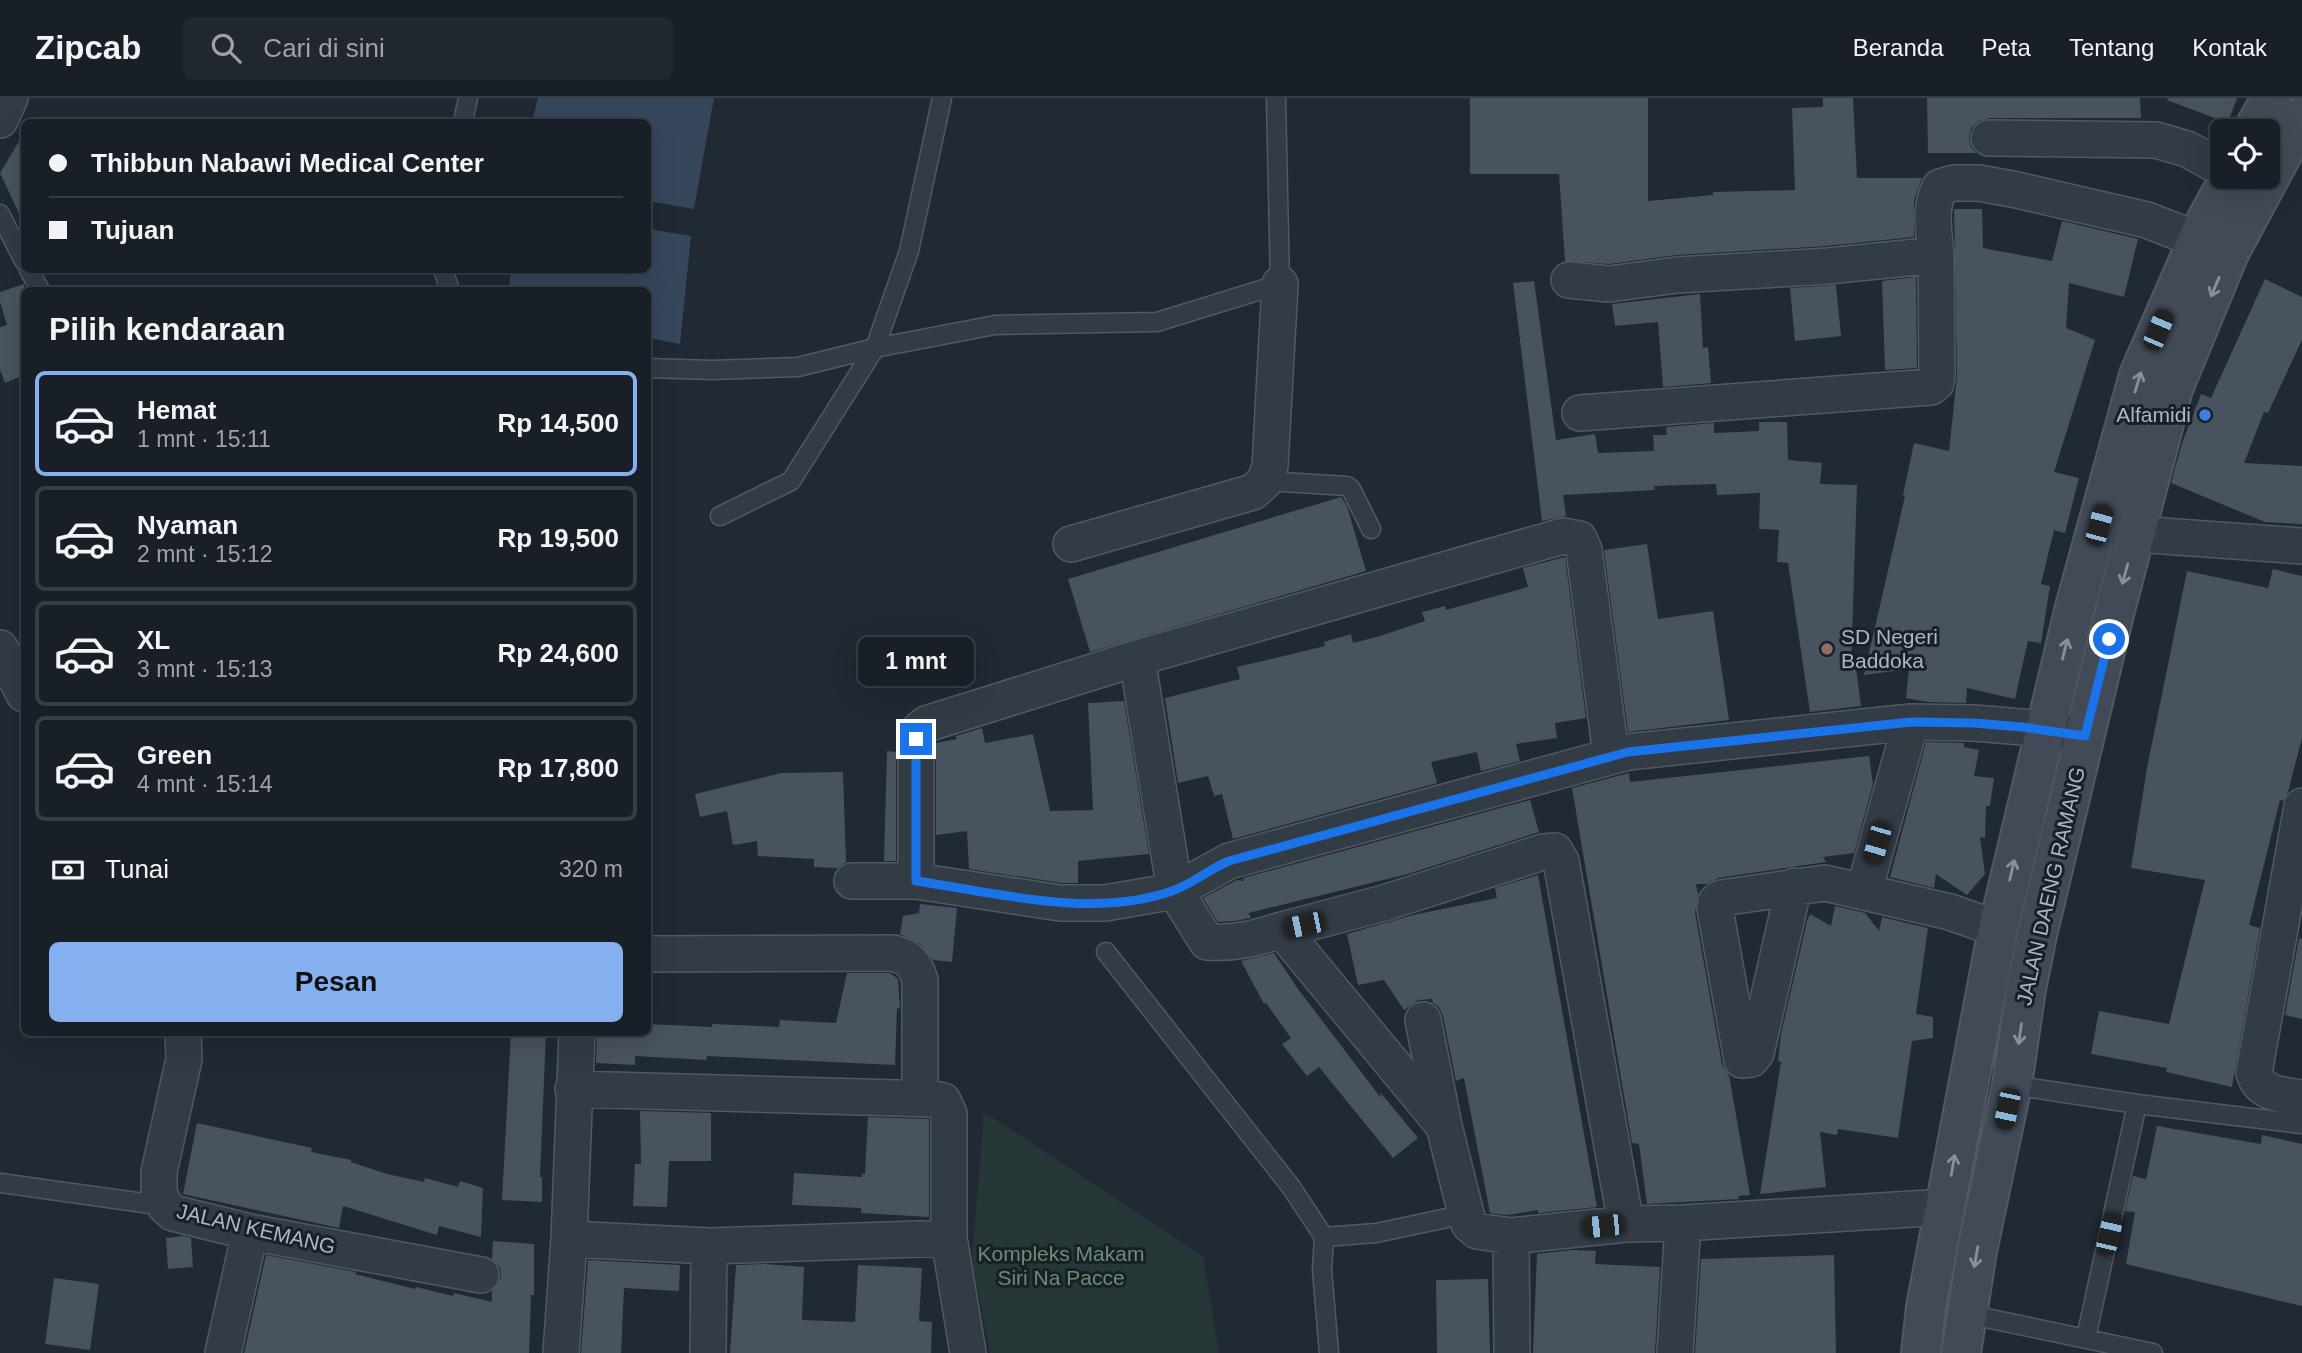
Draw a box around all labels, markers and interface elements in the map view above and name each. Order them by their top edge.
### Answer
search box [183,17,673,80]
text: Zipcab [35,29,141,66]
icon: search [207,29,245,67]
text: Cari di sini [263,33,385,63]
text: Beranda [1853,34,1944,61]
text: Peta [1982,34,2031,61]
text: Tentang [2069,34,2154,61]
text: Kontak [2192,34,2267,61]
map controls [2210,119,2280,189]
button: locate [2210,119,2280,189]
text: Thibbun Nabawi Medical Center [91,148,484,178]
text: Tujuan [91,215,174,245]
one-way arrow [2208,276,2221,297]
car [2141,307,2176,353]
text: Pilih kendaraan [49,311,286,347]
one-way arrow [2132,371,2145,393]
icon: car [53,392,116,455]
text: Hemat [137,395,216,425]
place label: Alfamidi [2116,403,2191,426]
marker: Alfamidi [2197,407,2213,423]
text: Rp 14,500 [498,408,619,438]
text: 1 mnt · 15:11 [137,426,271,452]
car [2084,502,2115,548]
icon: car [53,507,116,570]
text: Nyaman [137,510,238,540]
text: Rp 19,500 [498,523,619,553]
text: 2 mnt · 15:12 [137,541,273,567]
one-way arrow [2118,562,2131,584]
icon: car [53,622,116,685]
route start [2093,623,2125,655]
text: XL [137,625,170,655]
place label: SD Negeri Baddoka [1841,625,1938,672]
text: Rp 24,600 [498,638,619,668]
callout: 1 mnt [858,638,974,686]
one-way arrow [2059,638,2072,661]
marker: SD Negeri Baddoka [1819,641,1835,657]
text: 1 mnt [885,648,947,674]
text: 3 mnt · 15:13 [137,656,273,682]
route end [900,723,932,755]
icon: car [53,737,116,800]
text: Green [137,740,212,770]
text: Rp 17,800 [498,753,619,783]
street label: JALAN DAENG RAMANG [2012,764,2089,1007]
text: 4 mnt · 15:14 [137,771,273,797]
car [1862,820,1893,866]
icon: cash [49,851,87,889]
text: Tunai [105,854,169,884]
text: 320 m [559,856,623,882]
one-way arrow [2006,859,2019,882]
car [1282,910,1327,940]
button: Pesan [49,942,623,1022]
one-way arrow [2013,1022,2026,1045]
car [1993,1086,2022,1132]
one-way arrow [1947,1154,1960,1177]
street label: JALAN KEMANG [174,1199,338,1258]
car [2095,1211,2124,1257]
car [1582,1213,1625,1239]
park label: Kompleks Makam Siri Na Pacce [978,1242,1144,1289]
one-way arrow [1969,1245,1982,1268]

